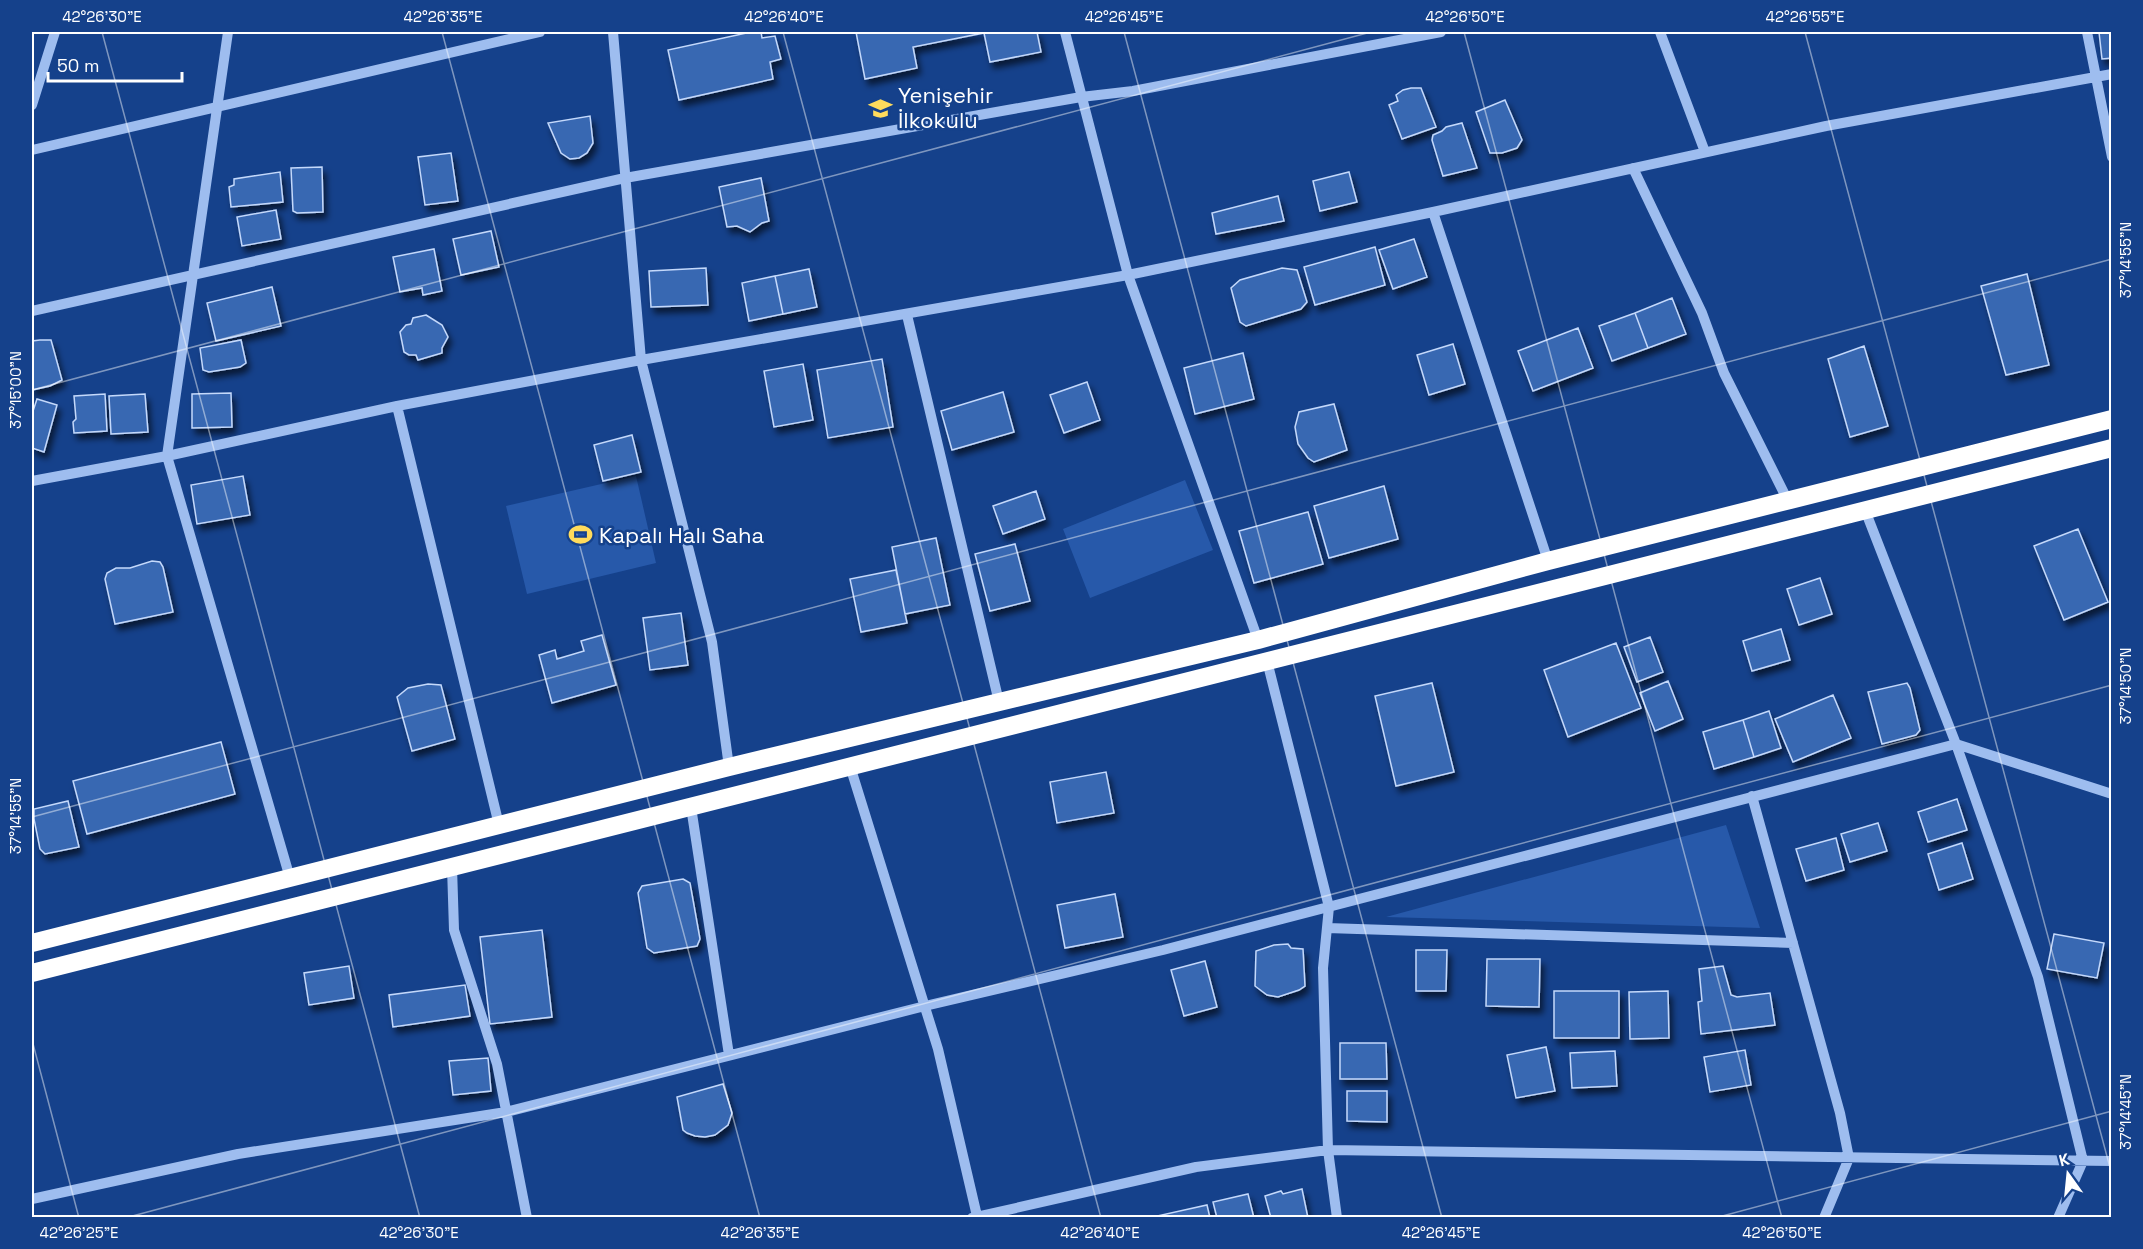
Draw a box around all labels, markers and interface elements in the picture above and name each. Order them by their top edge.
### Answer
text: 42°26'30"E [62,7,142,26]
text: 42°26'35"E [404,7,483,26]
text: 42°26'40"E [744,7,824,26]
text: 42°26'45"E [1085,7,1163,26]
text: 42°26'50"E [1425,7,1505,26]
text: 42°26'55"E [1766,7,1844,26]
scale bar [48,45,182,83]
text: 50 m [57,54,99,77]
place label: Yenişehir İlkokulu [898,81,993,134]
school or university icon: Yenişehir İlkokulu [867,95,893,121]
text: 37°14'55"N [2116,222,2135,298]
text: 37°15'00"N [6,351,25,429]
place label: Kapalı Halı Saha [599,521,764,549]
sports icon: Kapalı Halı Saha [568,522,594,548]
text: 37°14'50"N [2116,647,2135,725]
text: 37°14'55"N [6,778,25,854]
text: 37°14'45"N [2116,1074,2135,1150]
north arrow [2038,1144,2098,1204]
text: K [2057,1149,2072,1171]
text: 42°26'25"E [40,1223,118,1242]
text: 42°26'30"E [379,1223,459,1242]
text: 42°26'35"E [721,1223,800,1242]
text: 42°26'40"E [1060,1223,1140,1242]
text: 42°26'45"E [1402,1223,1480,1242]
text: 42°26'50"E [1742,1223,1822,1242]

